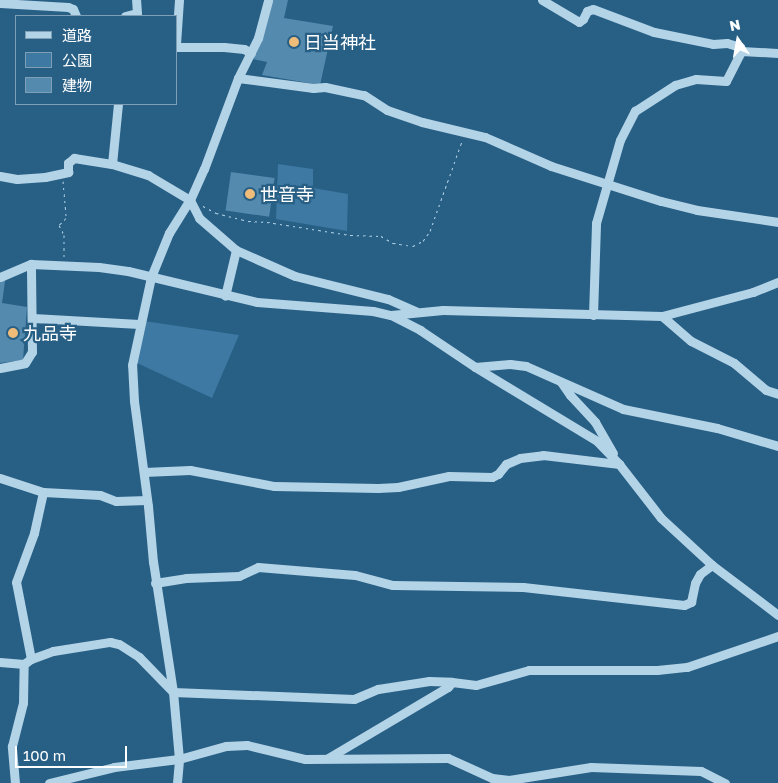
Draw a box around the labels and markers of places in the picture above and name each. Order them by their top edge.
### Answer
place label: 日当神社 [304,31,376,53]
marker: 日当神社 [288,36,300,48]
place label: 世音寺 [260,183,314,205]
marker: 世音寺 [244,188,256,200]
place label: 九品寺 [23,322,77,344]
marker: 九品寺 [7,327,19,339]

